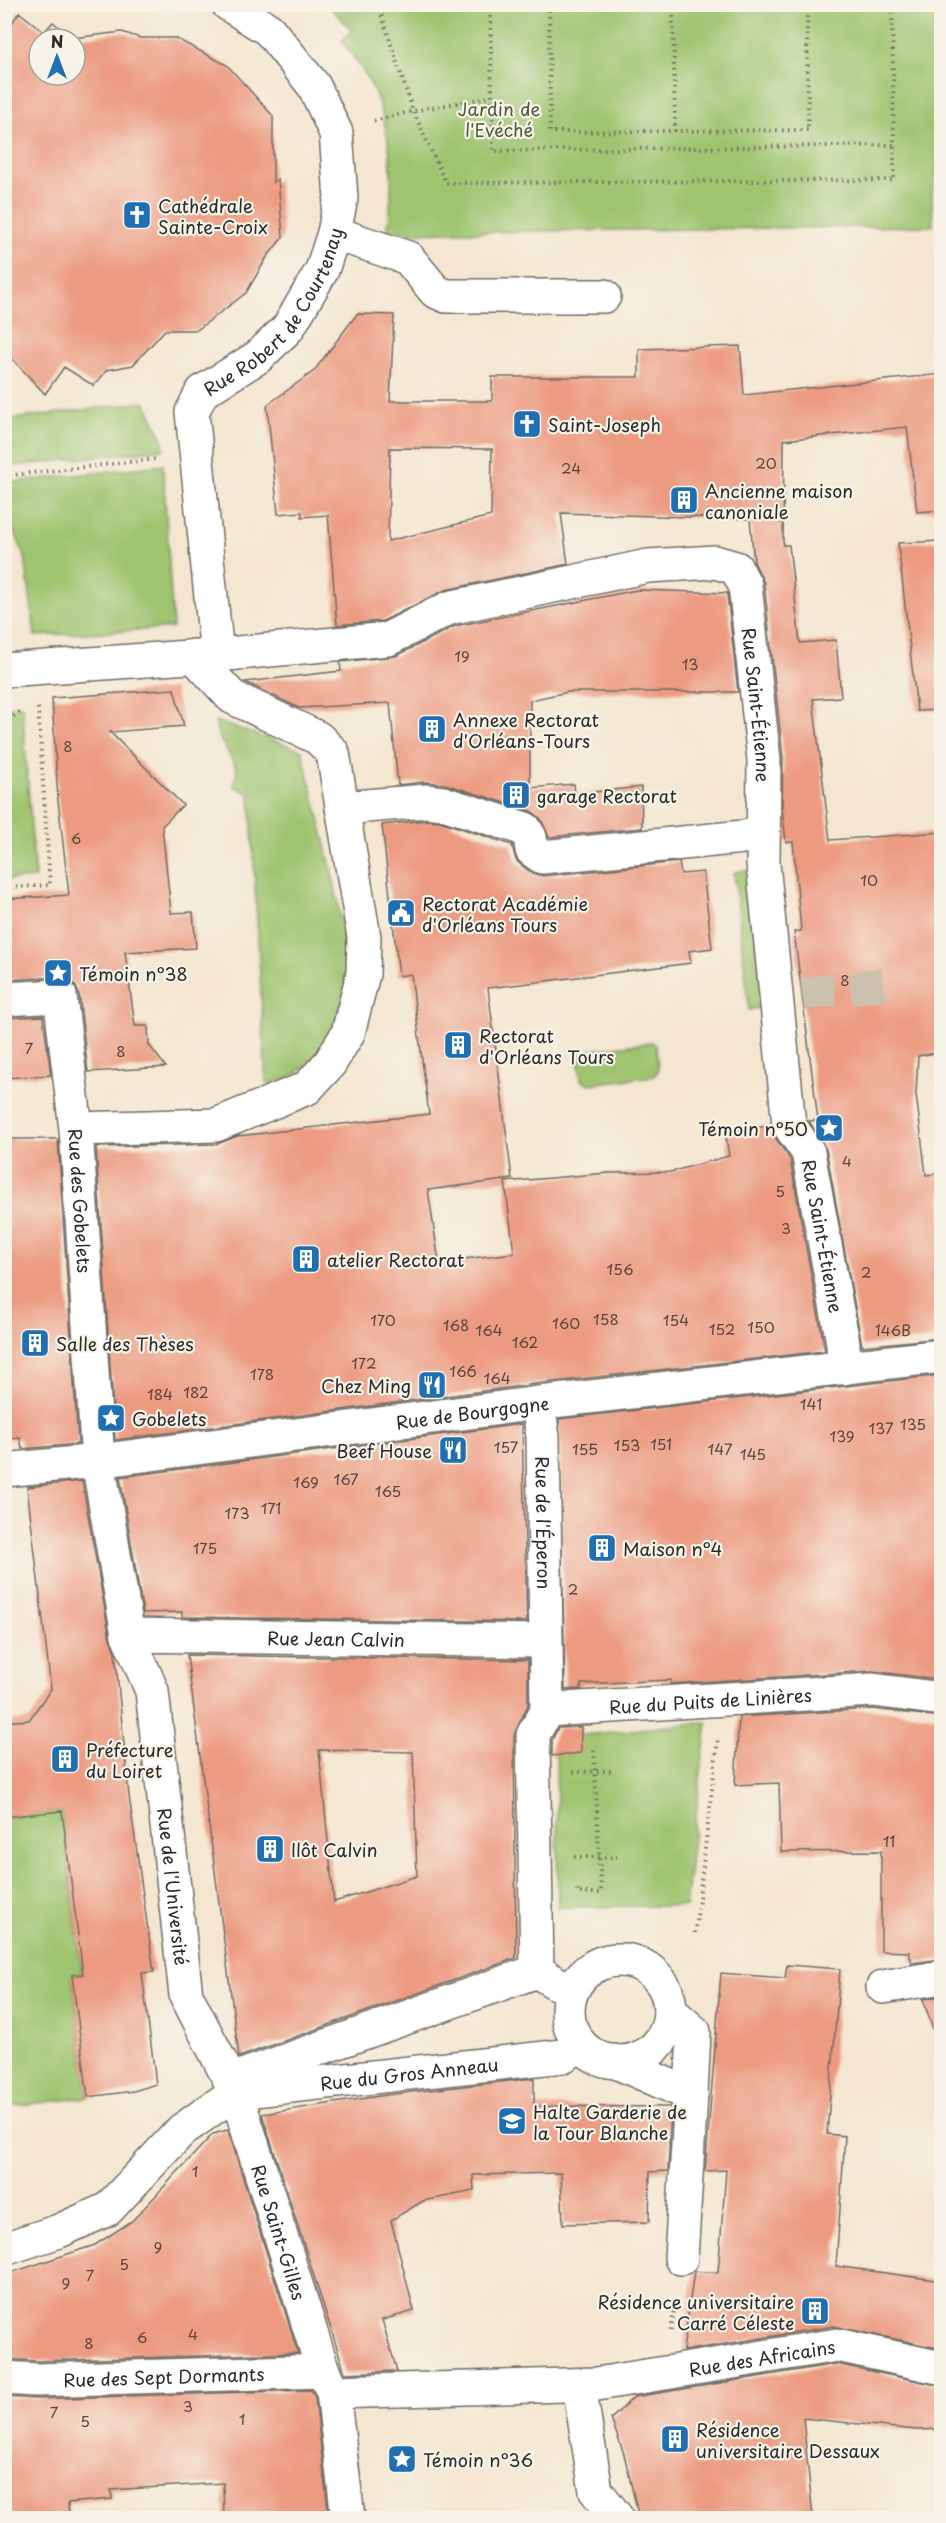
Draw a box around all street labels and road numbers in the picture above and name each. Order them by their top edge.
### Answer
street label: Rue Robert de Courtenay [198,225,348,402]
street label: Rue Saint-Étienne [736,626,778,783]
street label: Rue des Gobelets [62,1128,99,1274]
street label: Rue Saint-Étienne [796,1157,851,1315]
street label: Rue de Bourgogne [394,1388,550,1435]
street label: Rue de l'Éperon [530,1456,559,1589]
street label: Rue Jean Calvin [267,1624,405,1652]
street label: Rue du Puits de Linières [608,1680,812,1720]
street label: Rue de l'Université [152,1806,196,1967]
street label: Rue du Gros Anneau [319,2050,500,2096]
street label: Rue Saint-Gilles [246,2161,313,2303]
street label: Rue des Africains [687,2332,837,2382]
street label: Rue des Sept Dormants [63,2359,265,2393]

